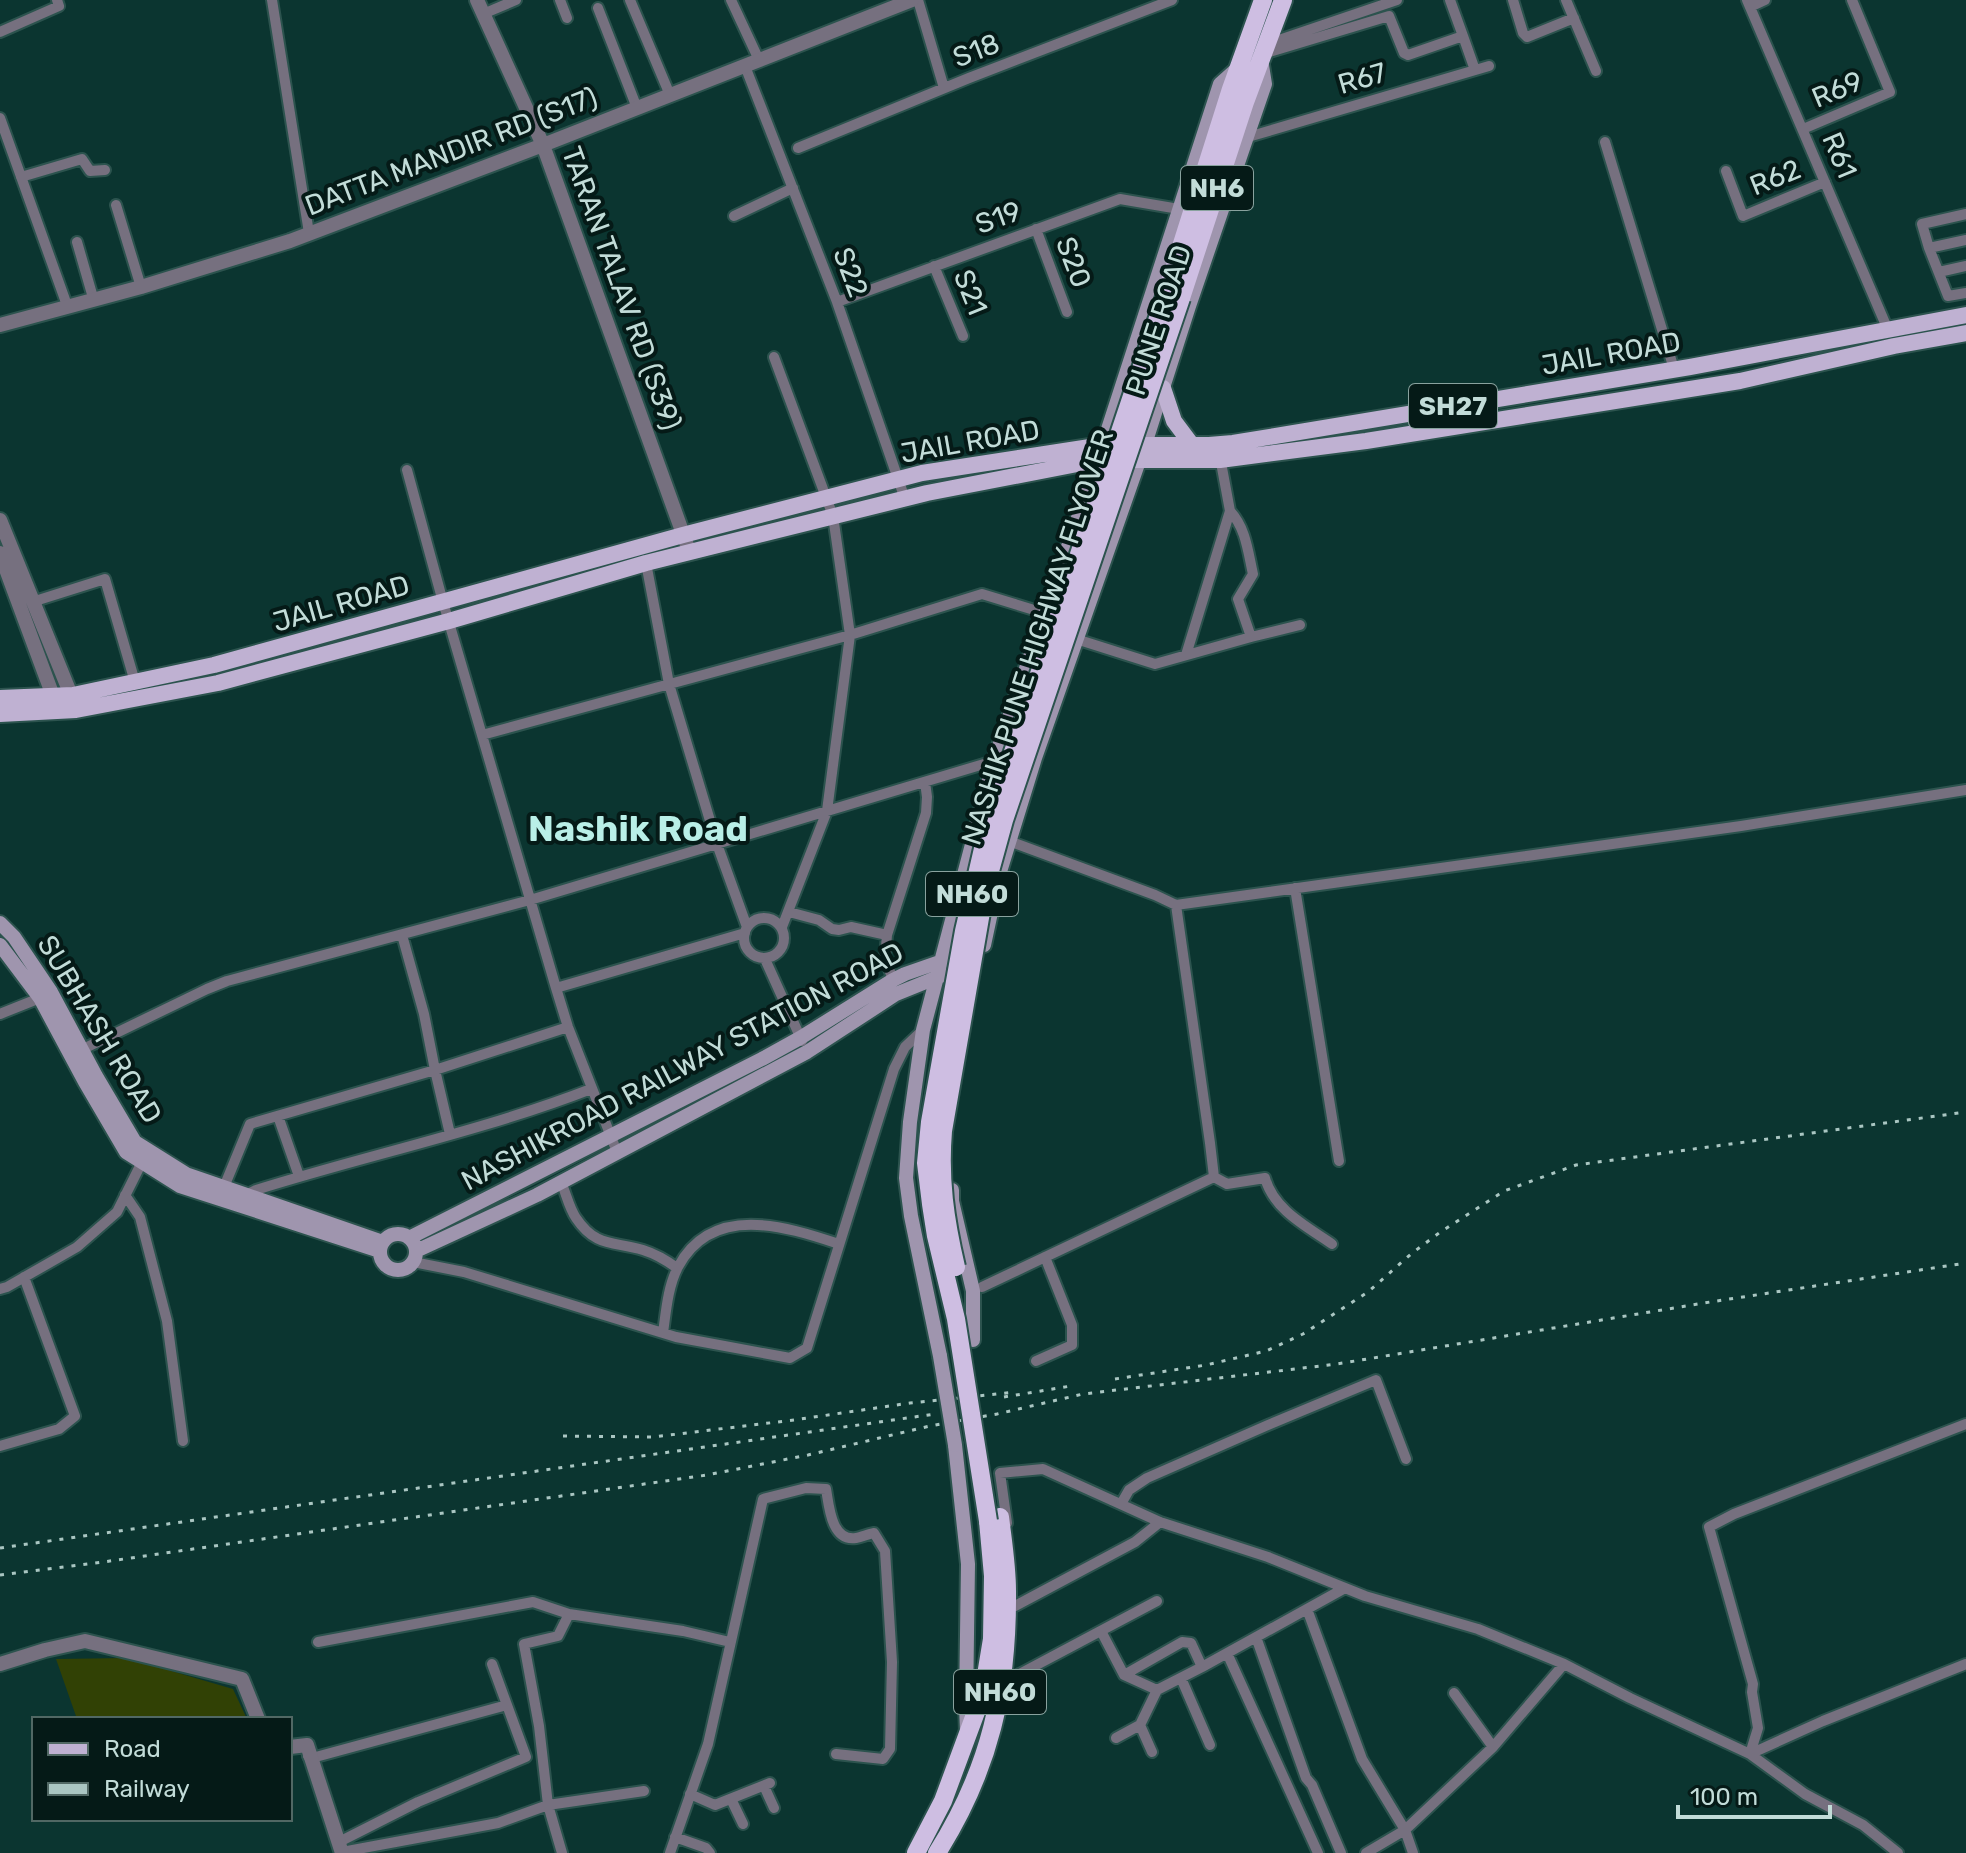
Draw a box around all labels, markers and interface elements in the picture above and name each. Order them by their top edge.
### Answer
street label: S18 [948,27,1004,74]
street label: R67 [1334,56,1390,101]
street label: R69 [1807,64,1868,115]
street label: DATTA MANDIR RD (S17) [301,81,602,222]
street label: R61 [1815,127,1864,183]
street label: TARAN TALAV RD (S39) [555,142,688,434]
street label: R62 [1745,152,1805,202]
road number: NH6 [1181,166,1253,210]
street label: S19 [971,194,1025,241]
street label: S20 [1049,232,1098,292]
street label: PUNE ROAD [1119,241,1198,399]
street label: S22 [826,243,875,302]
street label: S21 [947,265,994,320]
street label: JAIL ROAD [1539,325,1683,382]
road number: SH27 [1409,384,1497,428]
street label: JAIL ROAD [898,413,1042,470]
street label: NASHIK PUNE HIGHWAY FLYOVER [955,425,1120,849]
street label: JAIL ROAD [269,568,413,639]
district label: Nashik Road [528,807,748,850]
road number: NH60 [926,872,1018,916]
street label: SUBHASH ROAD [30,929,169,1129]
street label: NASHIKROAD RAILWAY STATION ROAD [456,936,909,1197]
road number: NH60 [954,1670,1046,1714]
legend [32,1717,292,1821]
text: Road [104,1735,161,1763]
scale bar [1678,1769,1830,1819]
text: Railway [104,1775,190,1803]
text: 100 m [1690,1783,1758,1811]

